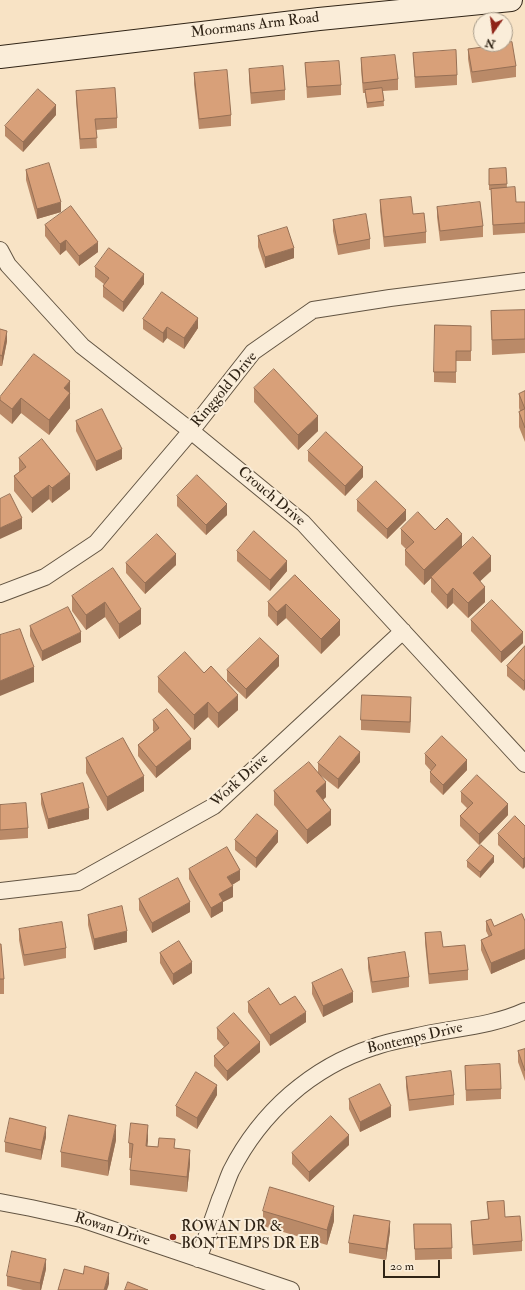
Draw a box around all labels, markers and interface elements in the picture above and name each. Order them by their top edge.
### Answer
street label: Moormans Arm Road [190,9,320,43]
north arrow [473,12,513,52]
text: N [484,36,497,51]
street label: Ringgold Drive [188,349,262,431]
street label: Crouch Drive [234,464,308,530]
street label: Work Drive [207,750,273,812]
street label: Bontemps Drive [365,1019,465,1059]
street label: Rowan Drive [72,1209,152,1251]
place label: ROWAN DR & BONTEMPS DR EB [181,1219,320,1254]
marker: ROWAN DR & BONTEMPS DR EB [168,1232,178,1242]
scale bar [385,1252,442,1278]
text: 20 m [390,1259,414,1274]

